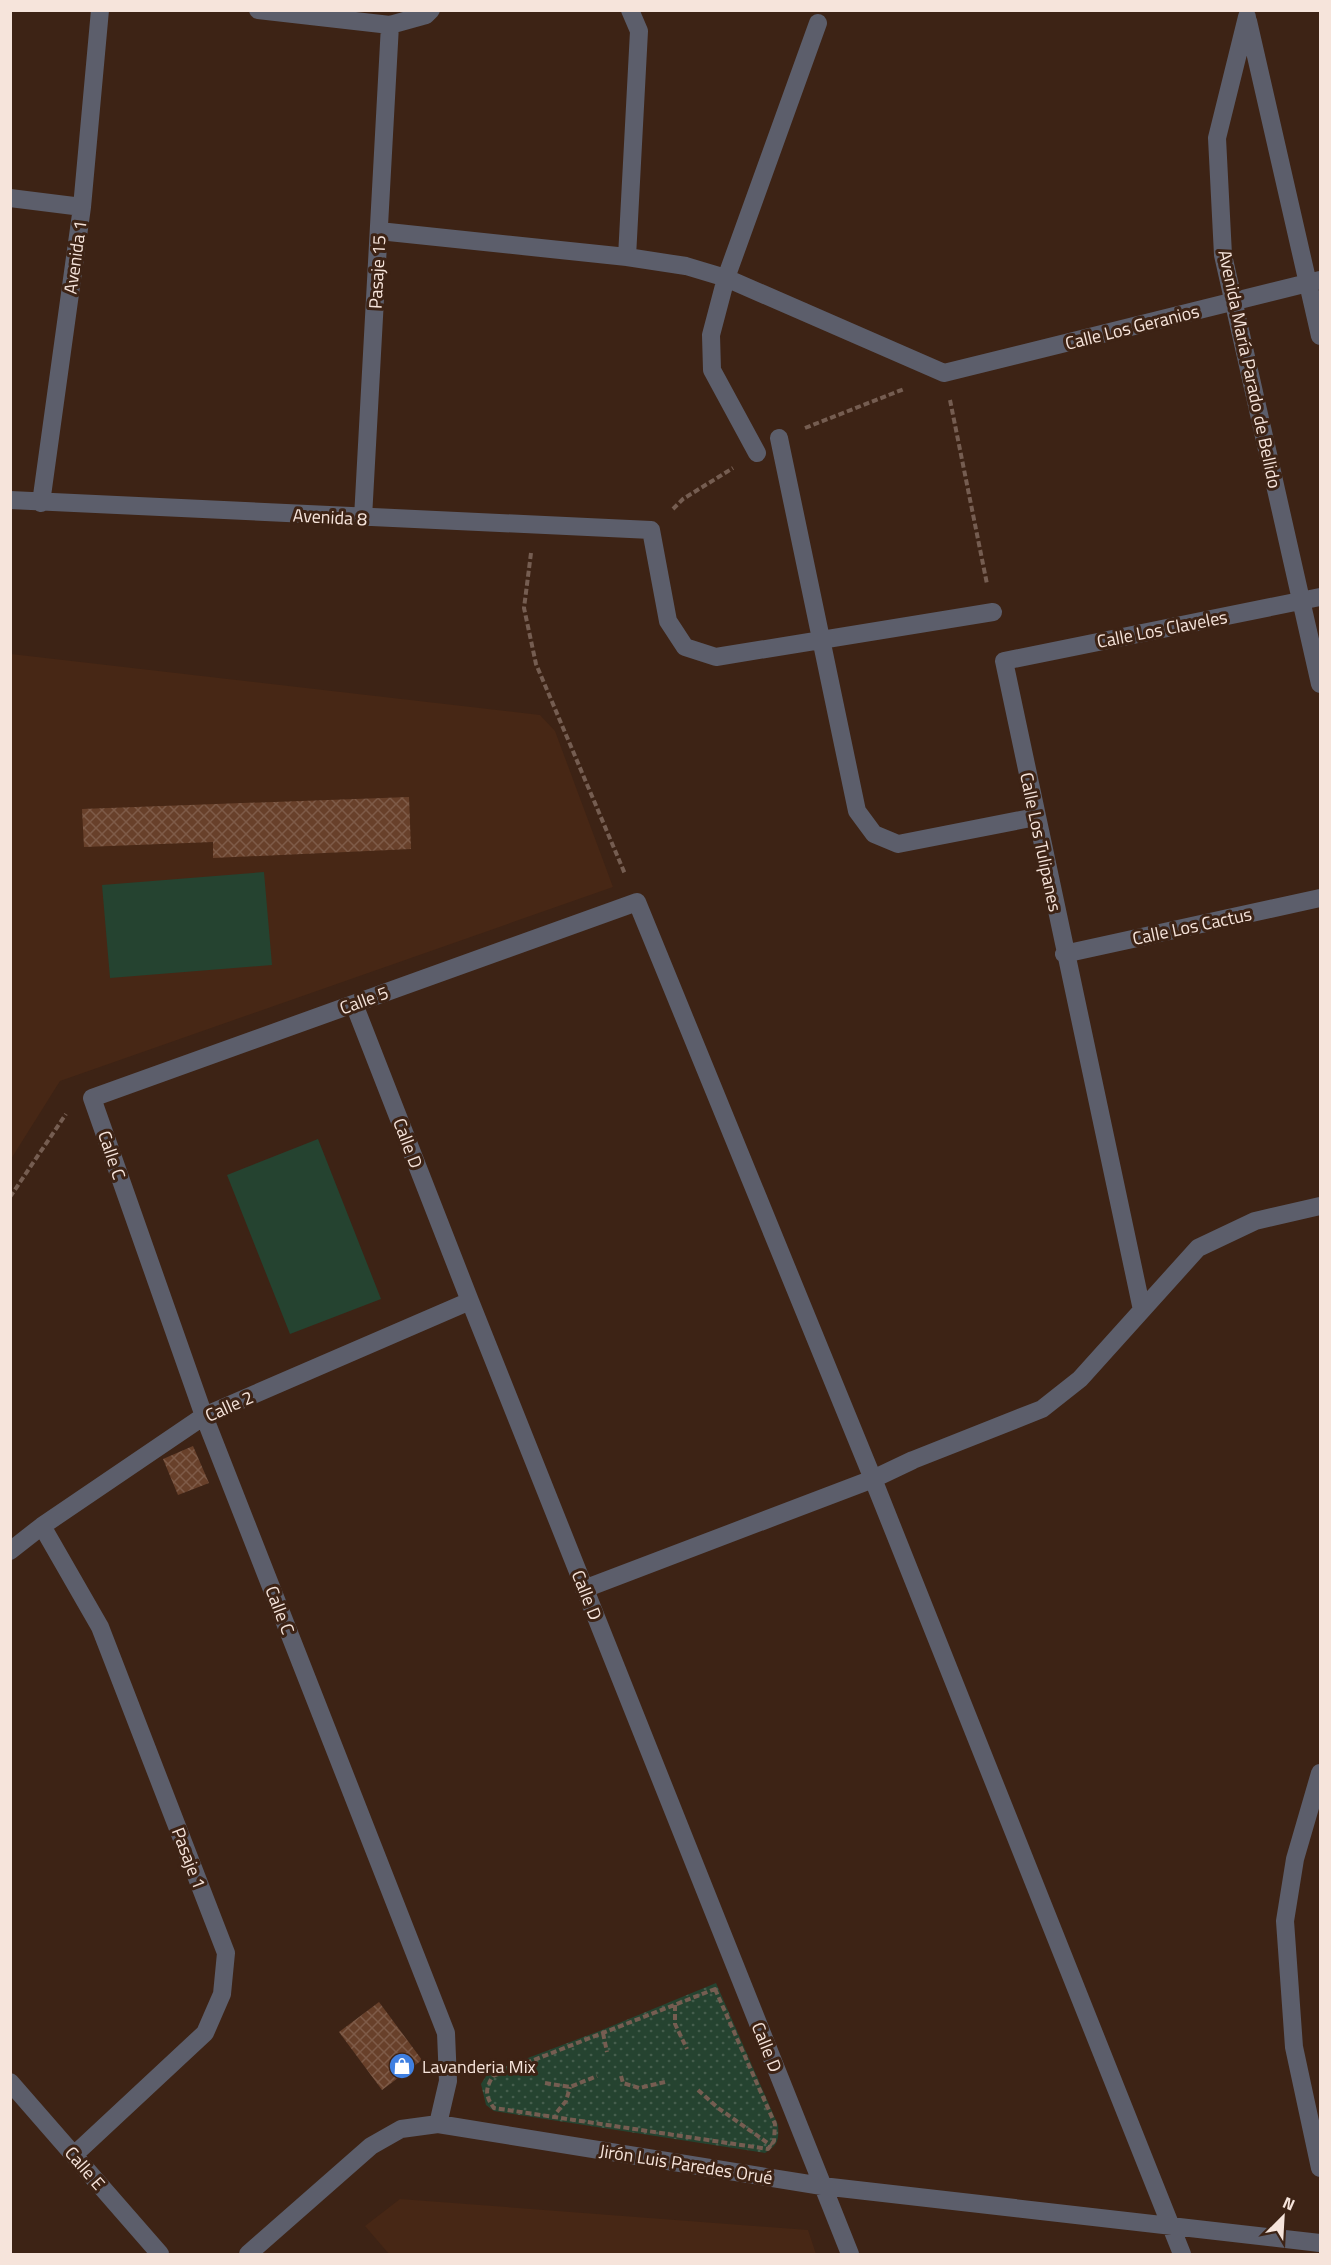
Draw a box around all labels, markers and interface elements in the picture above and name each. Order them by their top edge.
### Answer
street label: Avenida 1 [56,218,94,296]
street label: Pasaje 15 [362,234,392,310]
street label: Avenida María Parado de Bellido [1212,247,1288,491]
street label: Calle Los Geranios [1062,297,1202,357]
street label: Avenida 8 [292,502,368,532]
street label: Calle Los Claveles [1094,603,1230,655]
street label: Calle Los Tulipanes [1013,770,1069,914]
street label: Calle Los Cactus [1130,900,1254,952]
street label: Calle 5 [336,979,392,1021]
street label: Calle D [386,1114,430,1172]
street label: Calle C [91,1127,133,1183]
street label: Calle 2 [201,1383,257,1429]
street label: Calle D [565,1566,609,1624]
street label: Calle C [258,1582,302,1638]
street label: Pasaje 1 [165,1823,213,1893]
street label: Calle D [745,2018,789,2076]
shop icon: Lavanderia Mix [387,2051,417,2081]
place label: Lavanderia Mix [422,2053,536,2080]
street label: Jirón Luis Paredes Orué [597,2137,775,2191]
street label: Calle E [58,2140,112,2196]
north arrow [1253,2187,1313,2247]
text: N [1279,2190,1299,2217]

